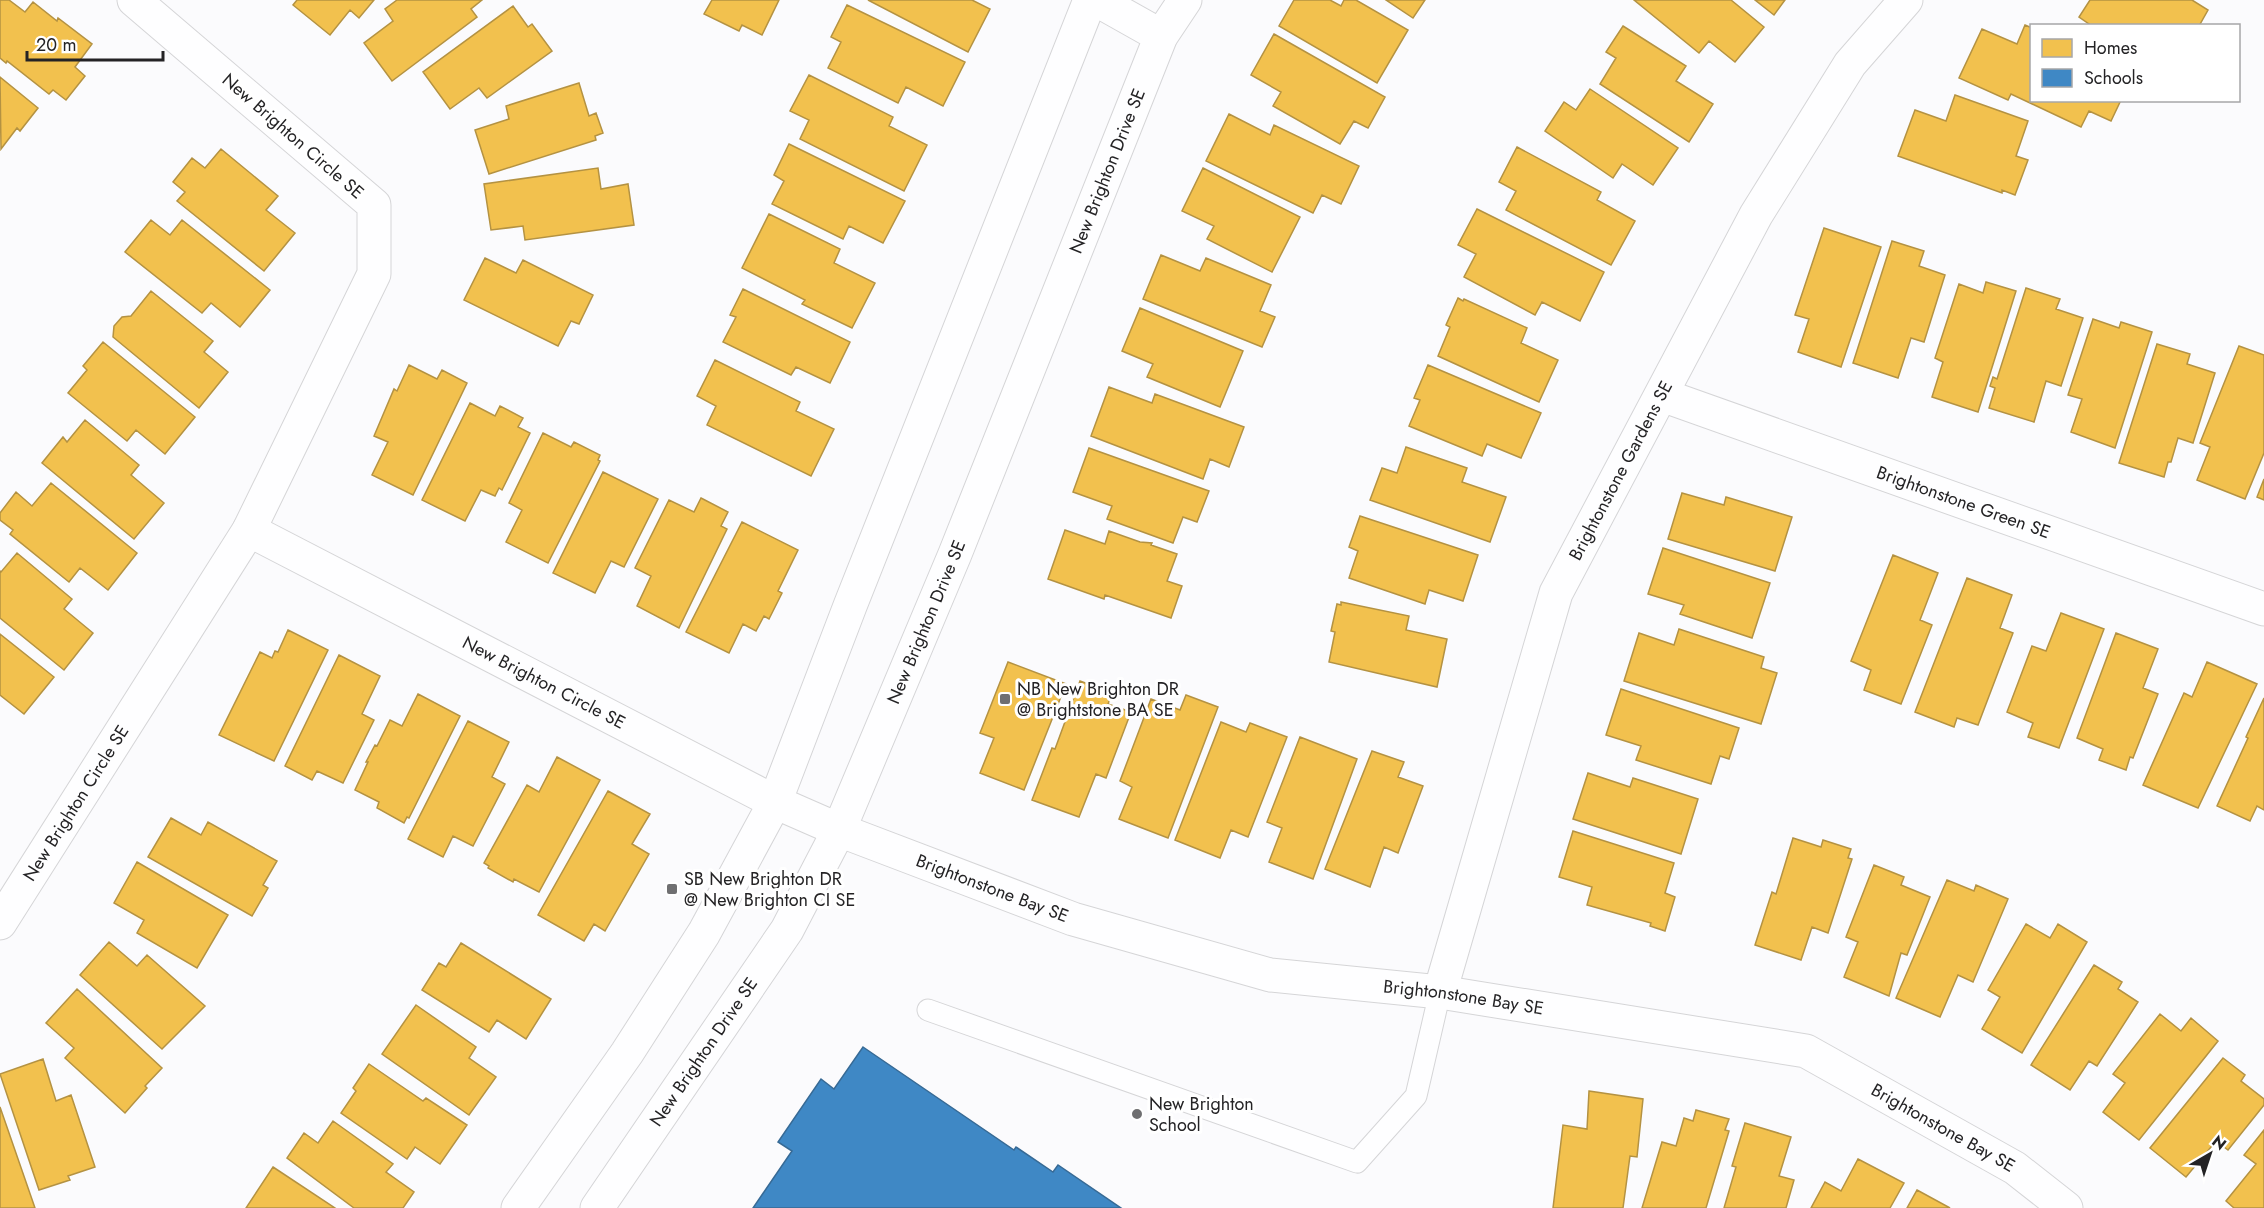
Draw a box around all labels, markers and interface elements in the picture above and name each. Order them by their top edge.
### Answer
scale bar [27,24,164,62]
legend [2030,24,2240,102]
text: 20 m [36,32,76,58]
text: Homes [2084,35,2137,61]
text: Schools [2084,65,2143,91]
street label: New Brighton Circle SE [216,67,370,205]
street label: New Brighton Drive SE [1063,85,1152,257]
street label: Brightonstone Gardens SE [1562,376,1679,565]
street label: Brightonstone Green SE [1873,459,2054,545]
street label: New Brighton Drive SE [880,536,972,708]
street label: New Brighton Circle SE [458,630,630,735]
place label: NB New Brighton DR @ Brightstone BA SE [1017,676,1179,723]
marker: NB New Brighton DR @ Brightstone BA SE [998,692,1012,706]
street label: New Brighton Circle SE [17,720,135,886]
street label: Brightonstone Bay SE [912,847,1072,929]
place label: SB New Brighton DR @ New Brighton CI SE [684,866,855,913]
marker: SB New Brighton DR @ New Brighton CI SE [665,882,679,896]
street label: New Brighton Drive SE [643,972,764,1132]
street label: Brightonstone Bay SE [1382,973,1545,1022]
street label: Brightonstone Bay SE [1866,1077,2020,1179]
place label: New Brighton School [1149,1091,1254,1138]
marker: New Brighton School [1130,1107,1144,1121]
north arrow [2180,1124,2240,1184]
text: N [2207,1130,2231,1156]

